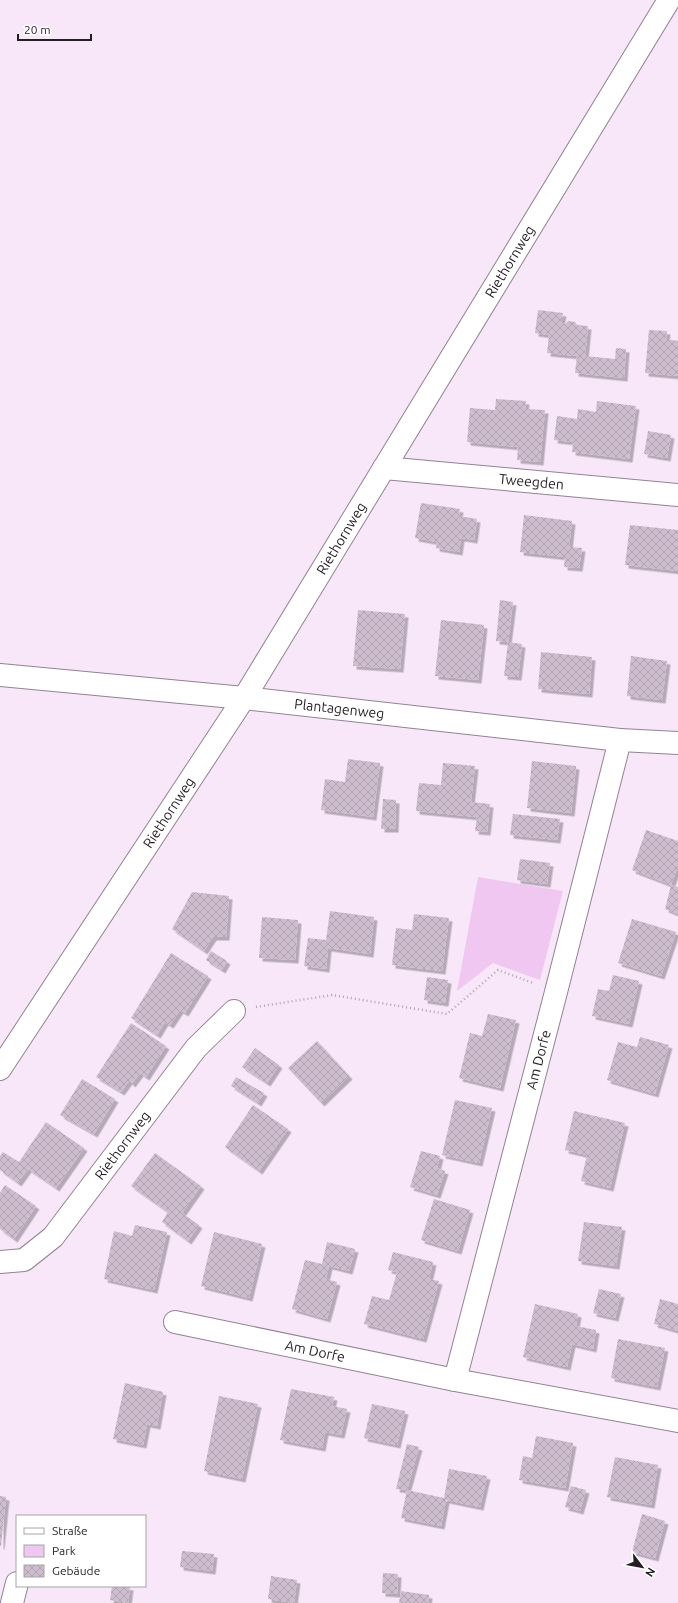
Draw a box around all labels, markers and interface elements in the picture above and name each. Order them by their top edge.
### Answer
scale bar [18,16,91,42]
text: 20 m [24,23,51,36]
street label: Riethornweg [482,223,538,301]
street label: Tweegden [498,471,565,492]
street label: Riethornweg [313,499,369,577]
street label: Plantagenweg [294,696,385,722]
street label: Riethornweg [140,774,198,851]
street label: Am Dorfe [523,1028,554,1091]
street label: Riethornweg [91,1108,153,1183]
street label: Am Dorfe [284,1337,346,1365]
legend [16,1515,146,1587]
text: Straße [52,1524,88,1537]
text: Park [52,1544,76,1557]
north arrow [622,1547,662,1587]
text: Gebäude [52,1564,100,1577]
text: N [643,1566,658,1579]

